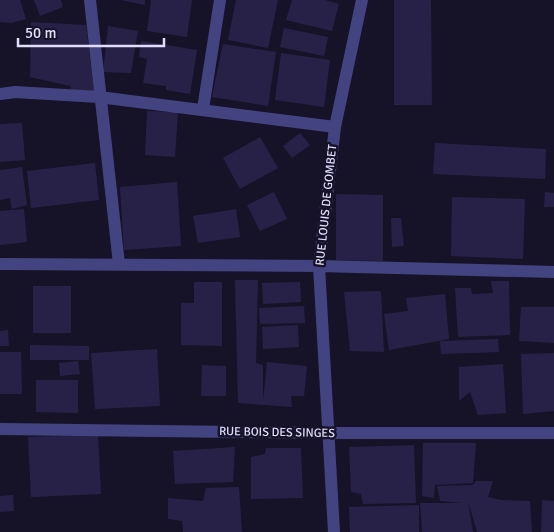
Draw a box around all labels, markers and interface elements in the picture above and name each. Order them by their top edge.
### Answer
scale bar [18,15,164,47]
text: 50 m [25,24,56,42]
street label: RUE LOUIS DE GOMBET [313,144,340,266]
street label: RUE BOIS DES SINGES [219,424,335,441]

